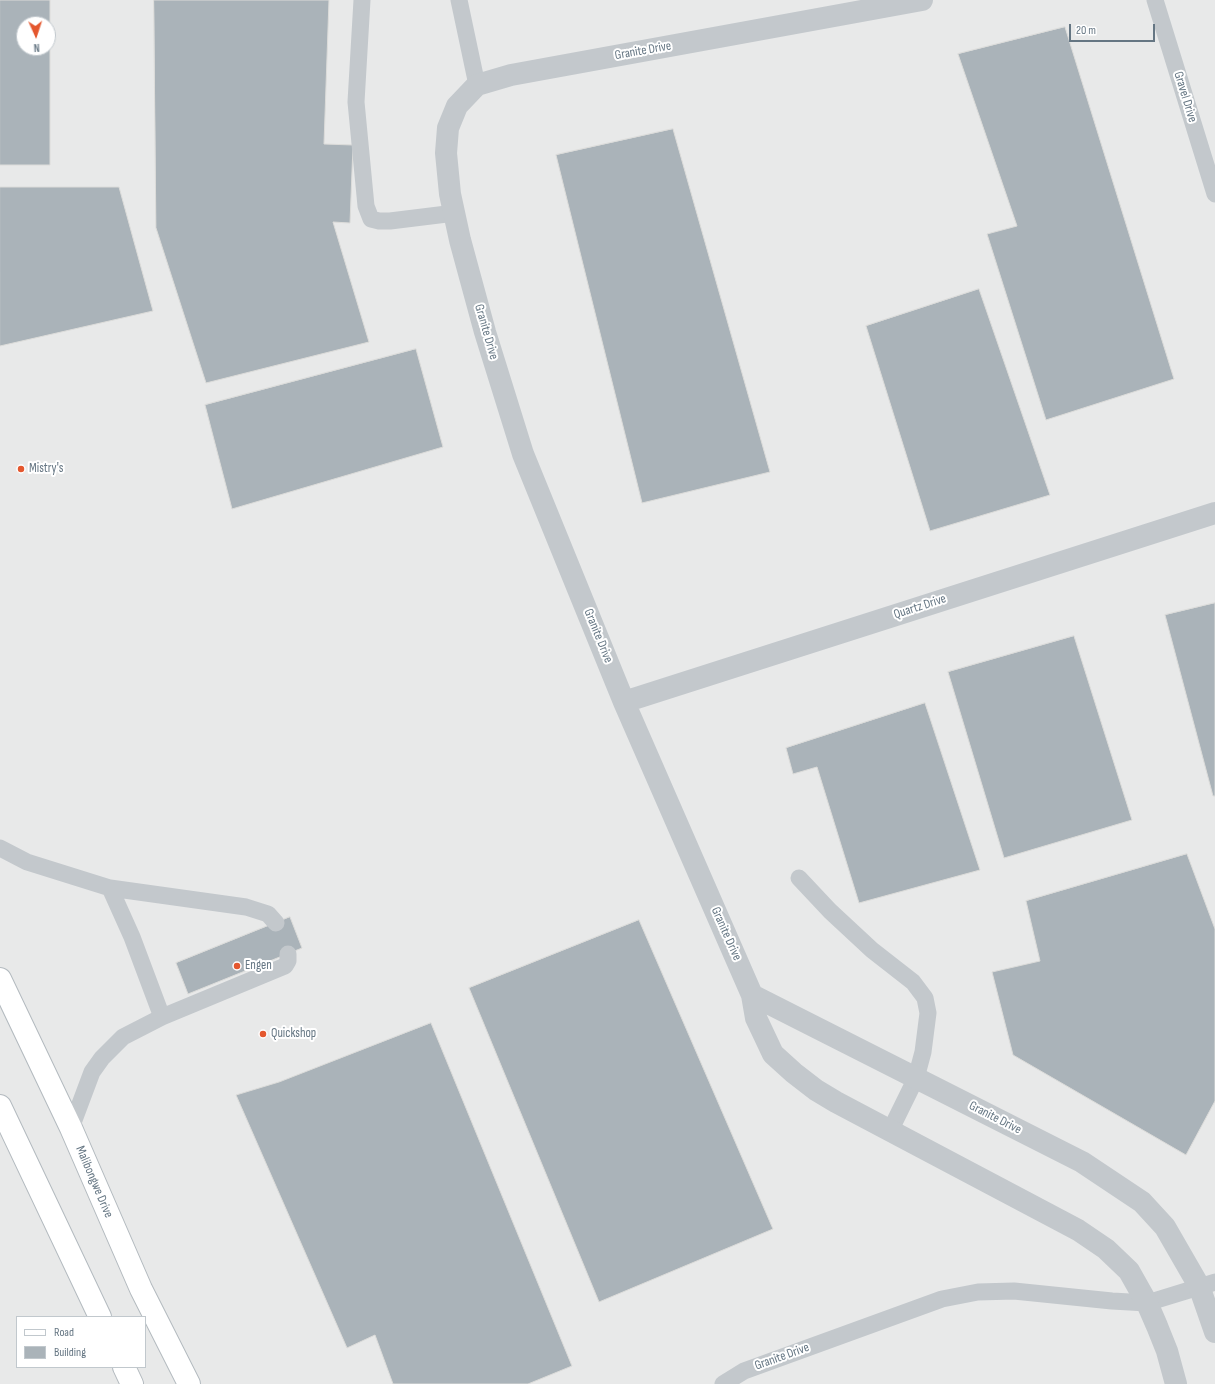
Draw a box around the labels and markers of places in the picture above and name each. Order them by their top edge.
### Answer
place label: Mistry's [29,461,63,477]
marker: Mistry's [16,464,26,474]
place label: Engen [245,958,272,974]
marker: Engen [232,961,242,971]
place label: Quickshop [271,1026,316,1042]
marker: Quickshop [258,1029,268,1039]

